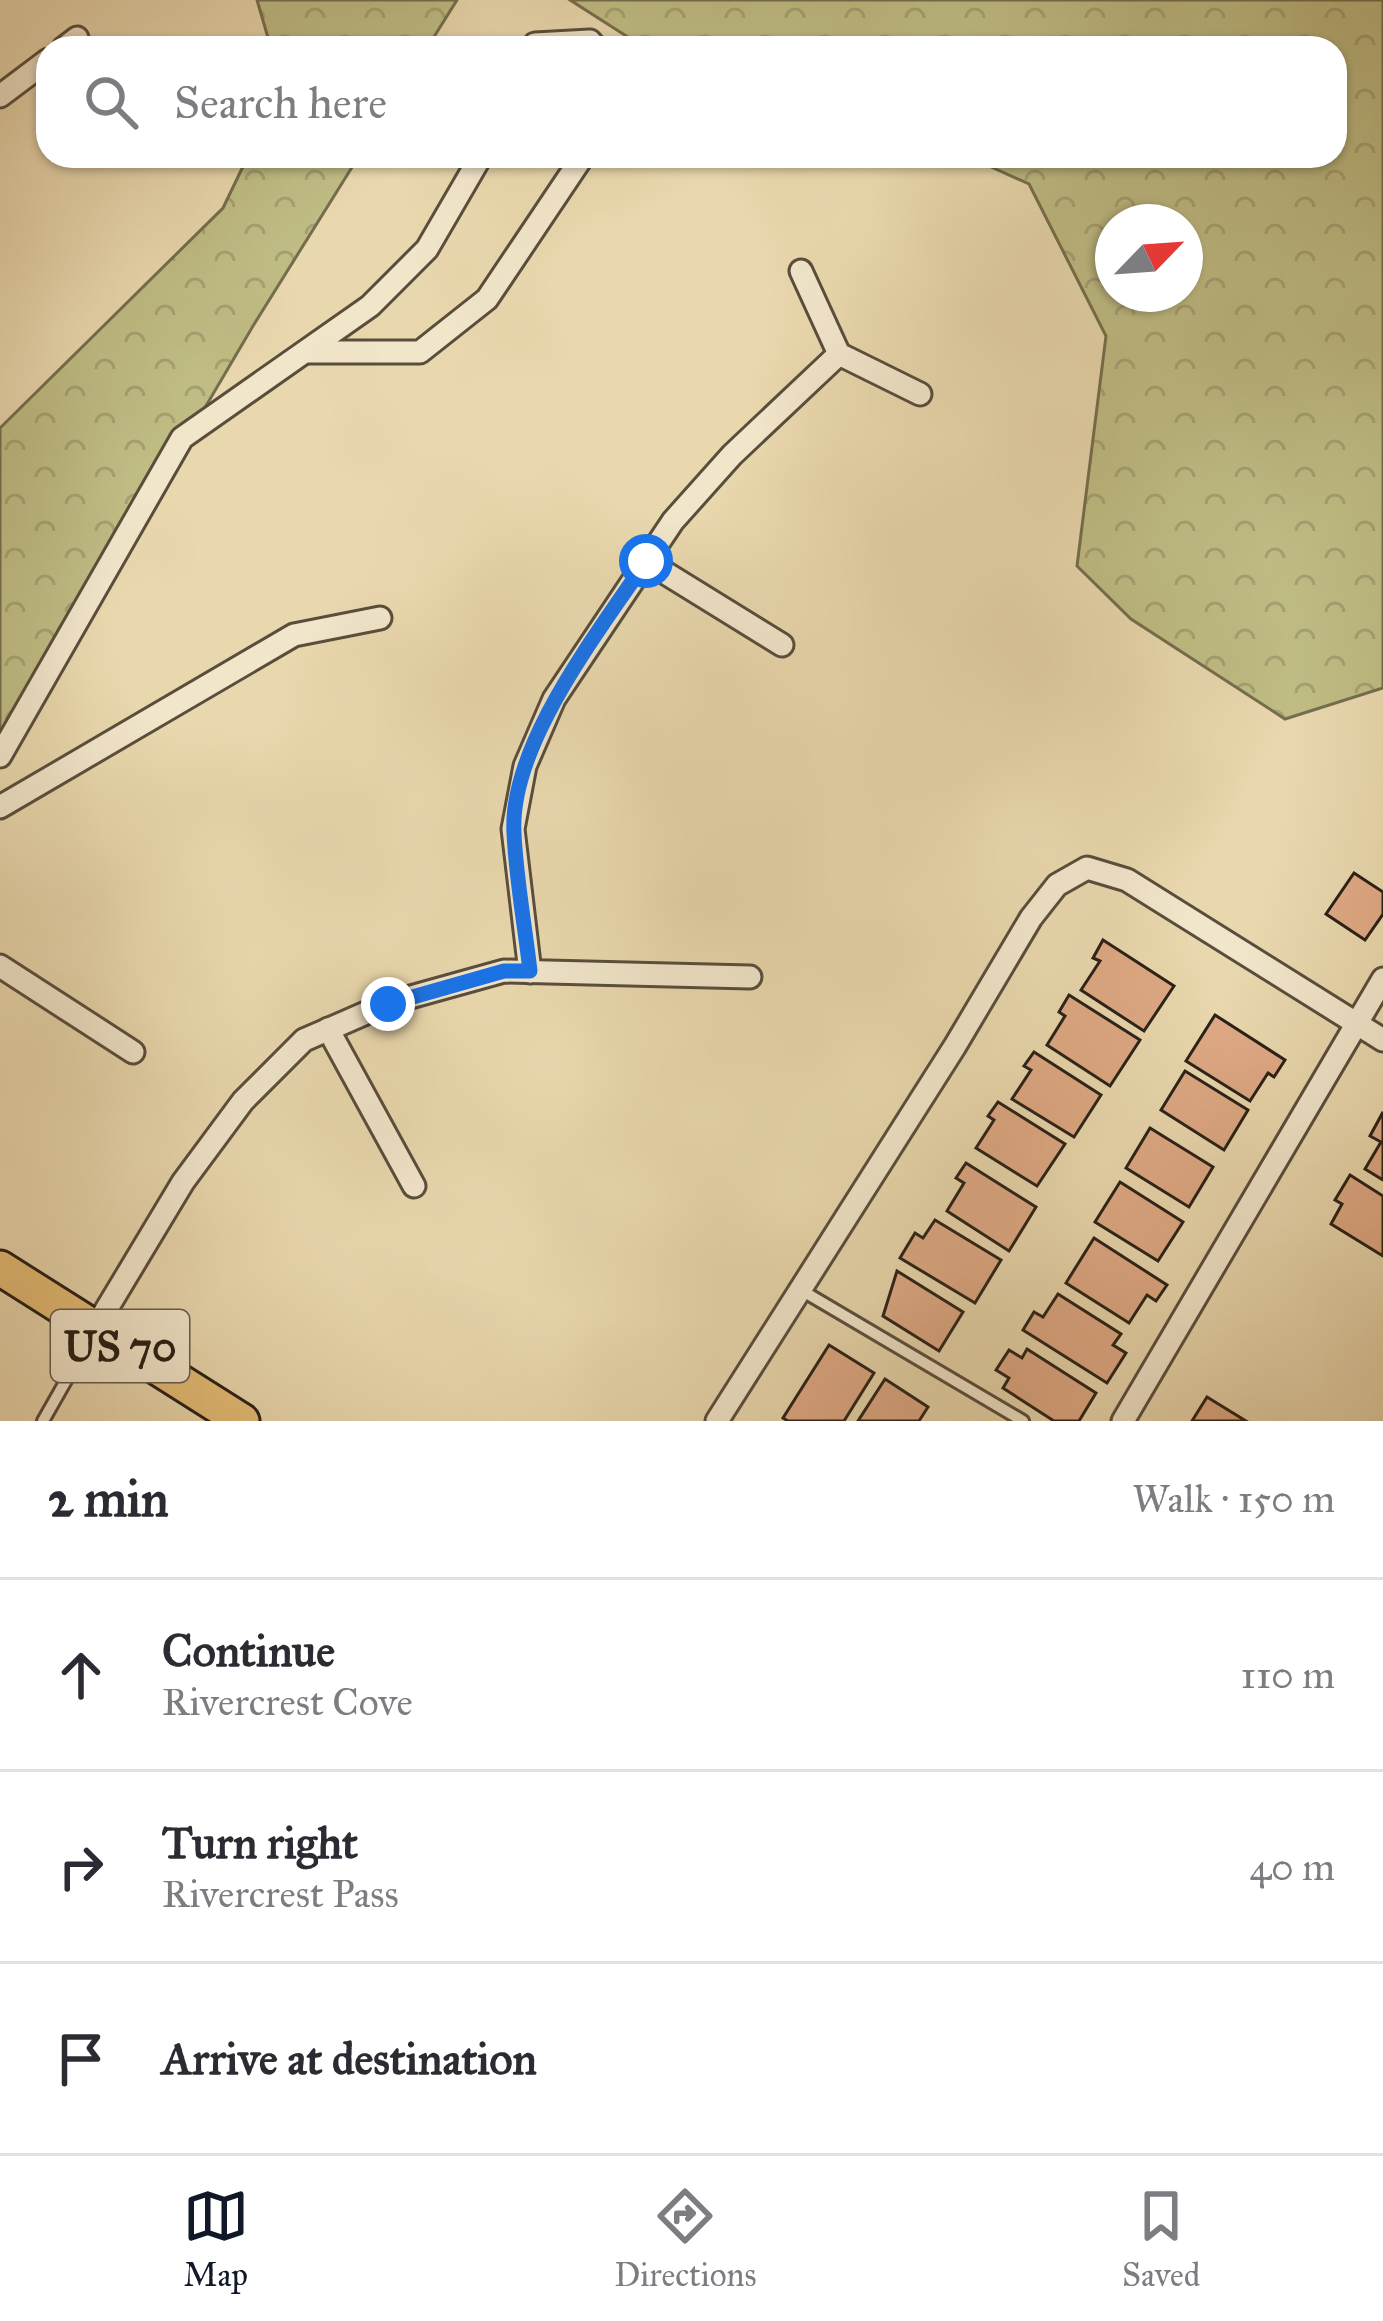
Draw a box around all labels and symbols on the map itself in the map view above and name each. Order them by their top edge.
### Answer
north arrow [1095,204,1203,312]
route start [619,534,673,588]
route end [361,977,415,1031]
road number: US 70 [51,1310,189,1382]

